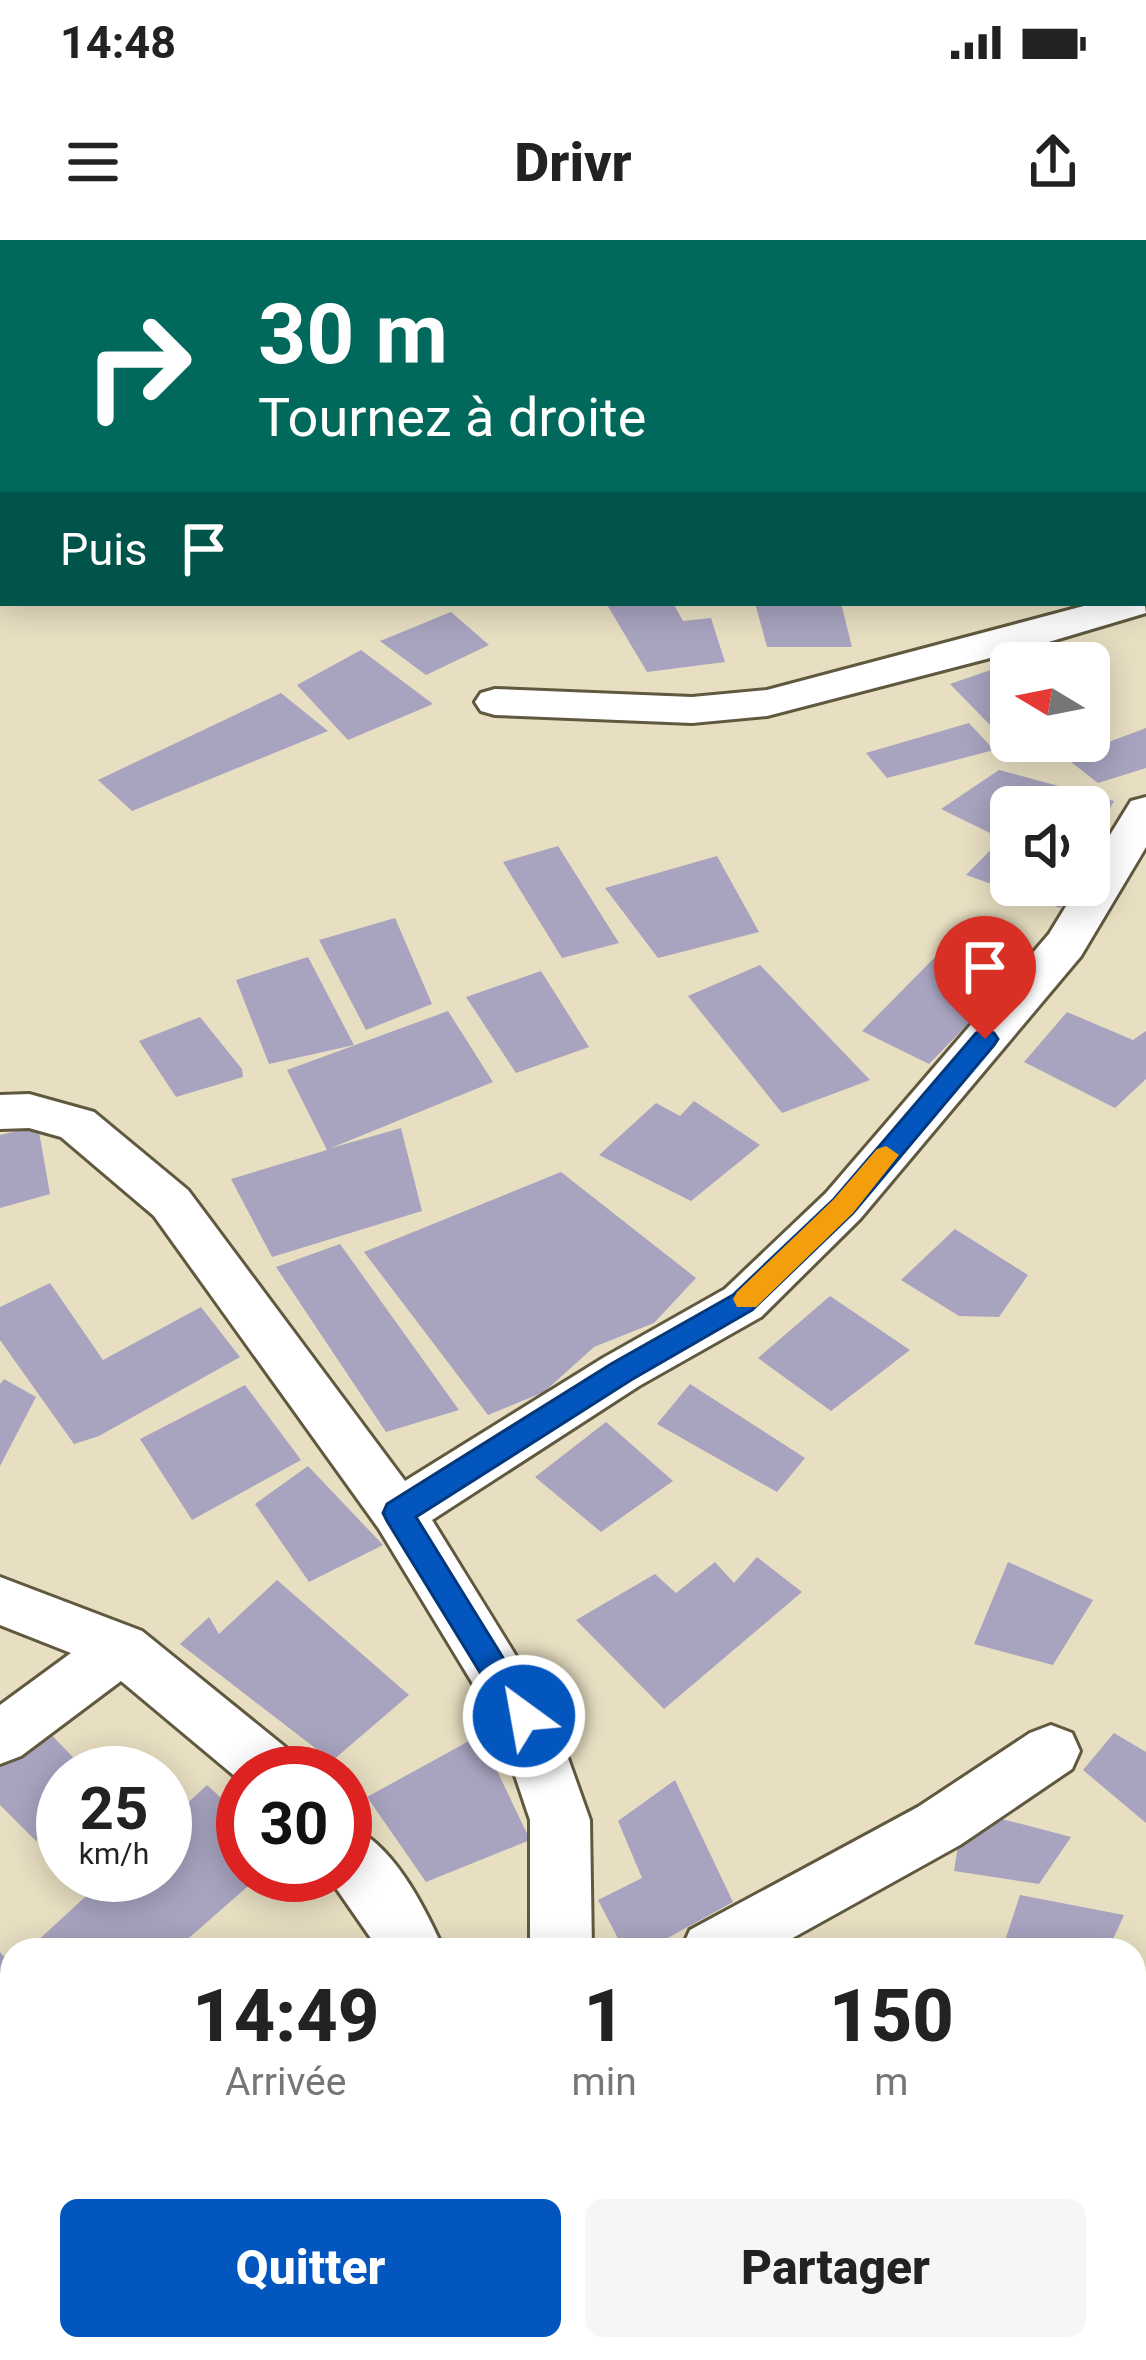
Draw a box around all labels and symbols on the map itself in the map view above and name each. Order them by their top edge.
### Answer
north arrow [990,642,1110,762]
pin [934,916,1036,1039]
position arrow [461,1653,587,1779]
speed limit sign: 30 [216,1746,372,1902]

